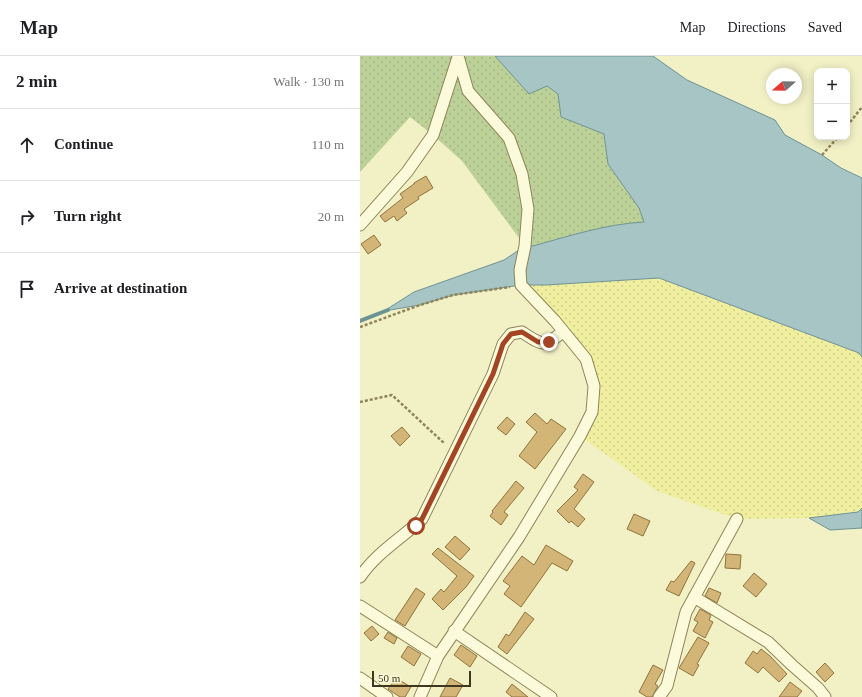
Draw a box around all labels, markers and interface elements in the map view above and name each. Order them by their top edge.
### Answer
text: Map [20,17,58,38]
text: Map [680,20,705,35]
text: Directions [727,20,786,35]
text: Saved [808,20,842,35]
north arrow [766,68,802,104]
map controls [814,68,850,140]
button: + [814,68,850,104]
text: 2 min [16,72,57,91]
text: Walk · 130 m [273,74,344,89]
button: − [814,104,850,140]
icon: ahead [16,134,38,156]
text: Continue [54,136,113,152]
text: 110 m [312,137,344,152]
icon: right [16,206,38,228]
text: Turn right [54,208,121,224]
text: 20 m [318,209,344,224]
icon: arrive [16,278,38,300]
text: Arrive at destination [54,280,187,296]
route end [540,333,558,351]
route start [407,517,425,535]
scale bar [372,669,471,688]
text: 50 m [378,672,400,684]

